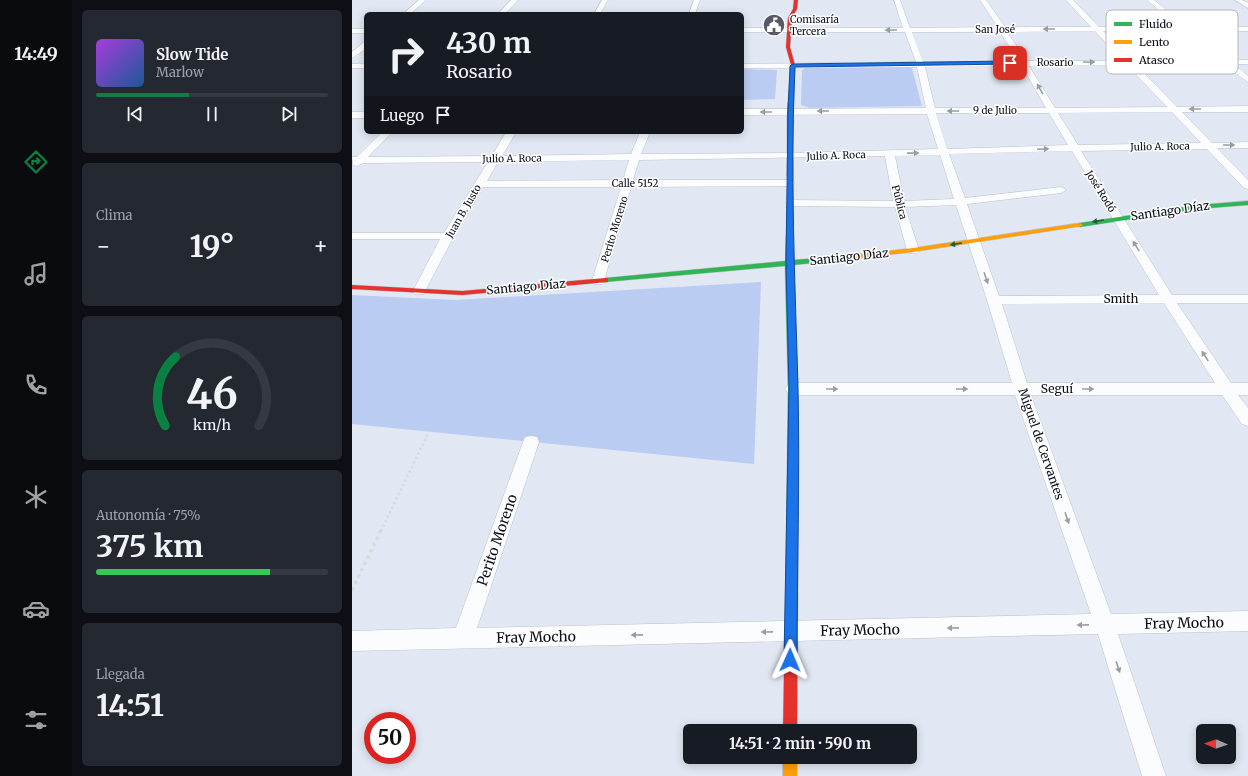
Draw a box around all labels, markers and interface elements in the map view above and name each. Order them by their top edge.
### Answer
legend [1106,10,1238,74]
public building icon: Comisaría Tercera [761,12,787,38]
place label: Comisaría Tercera [790,13,840,38]
text: Fluido [1139,17,1173,31]
street label: San José [975,23,1015,36]
text: 430 m [446,25,531,61]
one-way arrow [1042,26,1055,32]
one-way arrow [884,27,897,33]
icon: right [380,28,432,80]
text: Lento [1139,35,1170,49]
text: 14:49 [14,42,58,65]
text: Slow Tide [156,45,228,64]
pin [993,46,1027,80]
icon: arrive [999,52,1021,74]
text: Atasco [1138,53,1175,67]
street label: Rosario [1037,56,1074,69]
one-way arrow [1083,59,1096,65]
text: Rosario [446,60,512,83]
text: Marlow [156,64,204,81]
one-way arrow [1036,83,1043,95]
icon: previous [124,103,146,125]
icon: pause [201,103,223,125]
icon: next [278,103,300,125]
icon: arrive [432,104,454,126]
street label: 9 de Julio [973,104,1017,117]
text: Luego [380,106,424,125]
one-way arrow [1188,106,1201,112]
one-way arrow [947,107,959,114]
one-way arrow [816,108,829,114]
one-way arrow [759,109,772,115]
street label: Julio A. Roca [1129,139,1190,154]
one-way arrow [1223,142,1236,148]
one-way arrow [1037,146,1049,153]
icon: directions [22,148,50,176]
street label: Julio A. Roca [805,148,867,163]
one-way arrow [907,150,920,156]
street label: Julio A. Roca [481,151,542,166]
street label: José Rodó [1082,167,1119,215]
street label: Calle 5152 [612,177,658,190]
street label: Juan B. Justo [442,182,484,241]
street label: Pública [889,184,910,221]
street label: Perito Moreno [598,194,631,264]
street label: Santiago Díaz [1130,197,1211,223]
text: Clima [96,207,133,224]
one-way arrow [1092,218,1104,224]
text: 19° [190,227,235,265]
text: − [96,232,111,260]
text: + [313,232,328,260]
one-way arrow [1132,240,1139,252]
one-way arrow [950,241,962,247]
street label: Santiago Díaz [809,245,890,268]
icon: music [22,260,50,288]
one-way arrow [984,272,990,284]
street label: Santiago Díaz [486,276,567,297]
street label: Smith [1103,291,1139,306]
one-way arrow [1201,351,1209,361]
text: 46 [186,368,238,420]
icon: phone [22,371,50,399]
street label: Seguí [1041,381,1074,396]
one-way arrow [826,386,839,392]
one-way arrow [956,386,969,392]
street label: Miguel de Cervantes [1015,386,1068,502]
one-way arrow [1082,386,1095,392]
text: km/h [193,416,231,434]
icon: climate [22,483,50,511]
street label: Perito Moreno [473,492,521,588]
text: Autonomía · 75% [96,507,201,524]
one-way arrow [1064,512,1070,524]
text: 375 km [96,527,203,565]
icon: car [22,595,50,623]
street label: Fray Mocho [1144,613,1224,633]
street label: Fray Mocho [820,620,900,640]
one-way arrow [1076,622,1089,628]
one-way arrow [946,625,959,631]
street label: Fray Mocho [496,627,576,647]
one-way arrow [760,629,773,635]
one-way arrow [630,632,643,638]
position arrow [769,639,811,681]
one-way arrow [1116,661,1122,673]
text: Llegada [96,666,145,683]
text: 14:51 [96,686,164,724]
icon: filters [22,706,50,734]
speed limit sign: 50 [364,712,416,764]
north arrow [1196,724,1236,764]
map controls [1196,724,1236,764]
text: 14:51 · 2 min · 590 m [729,734,871,753]

